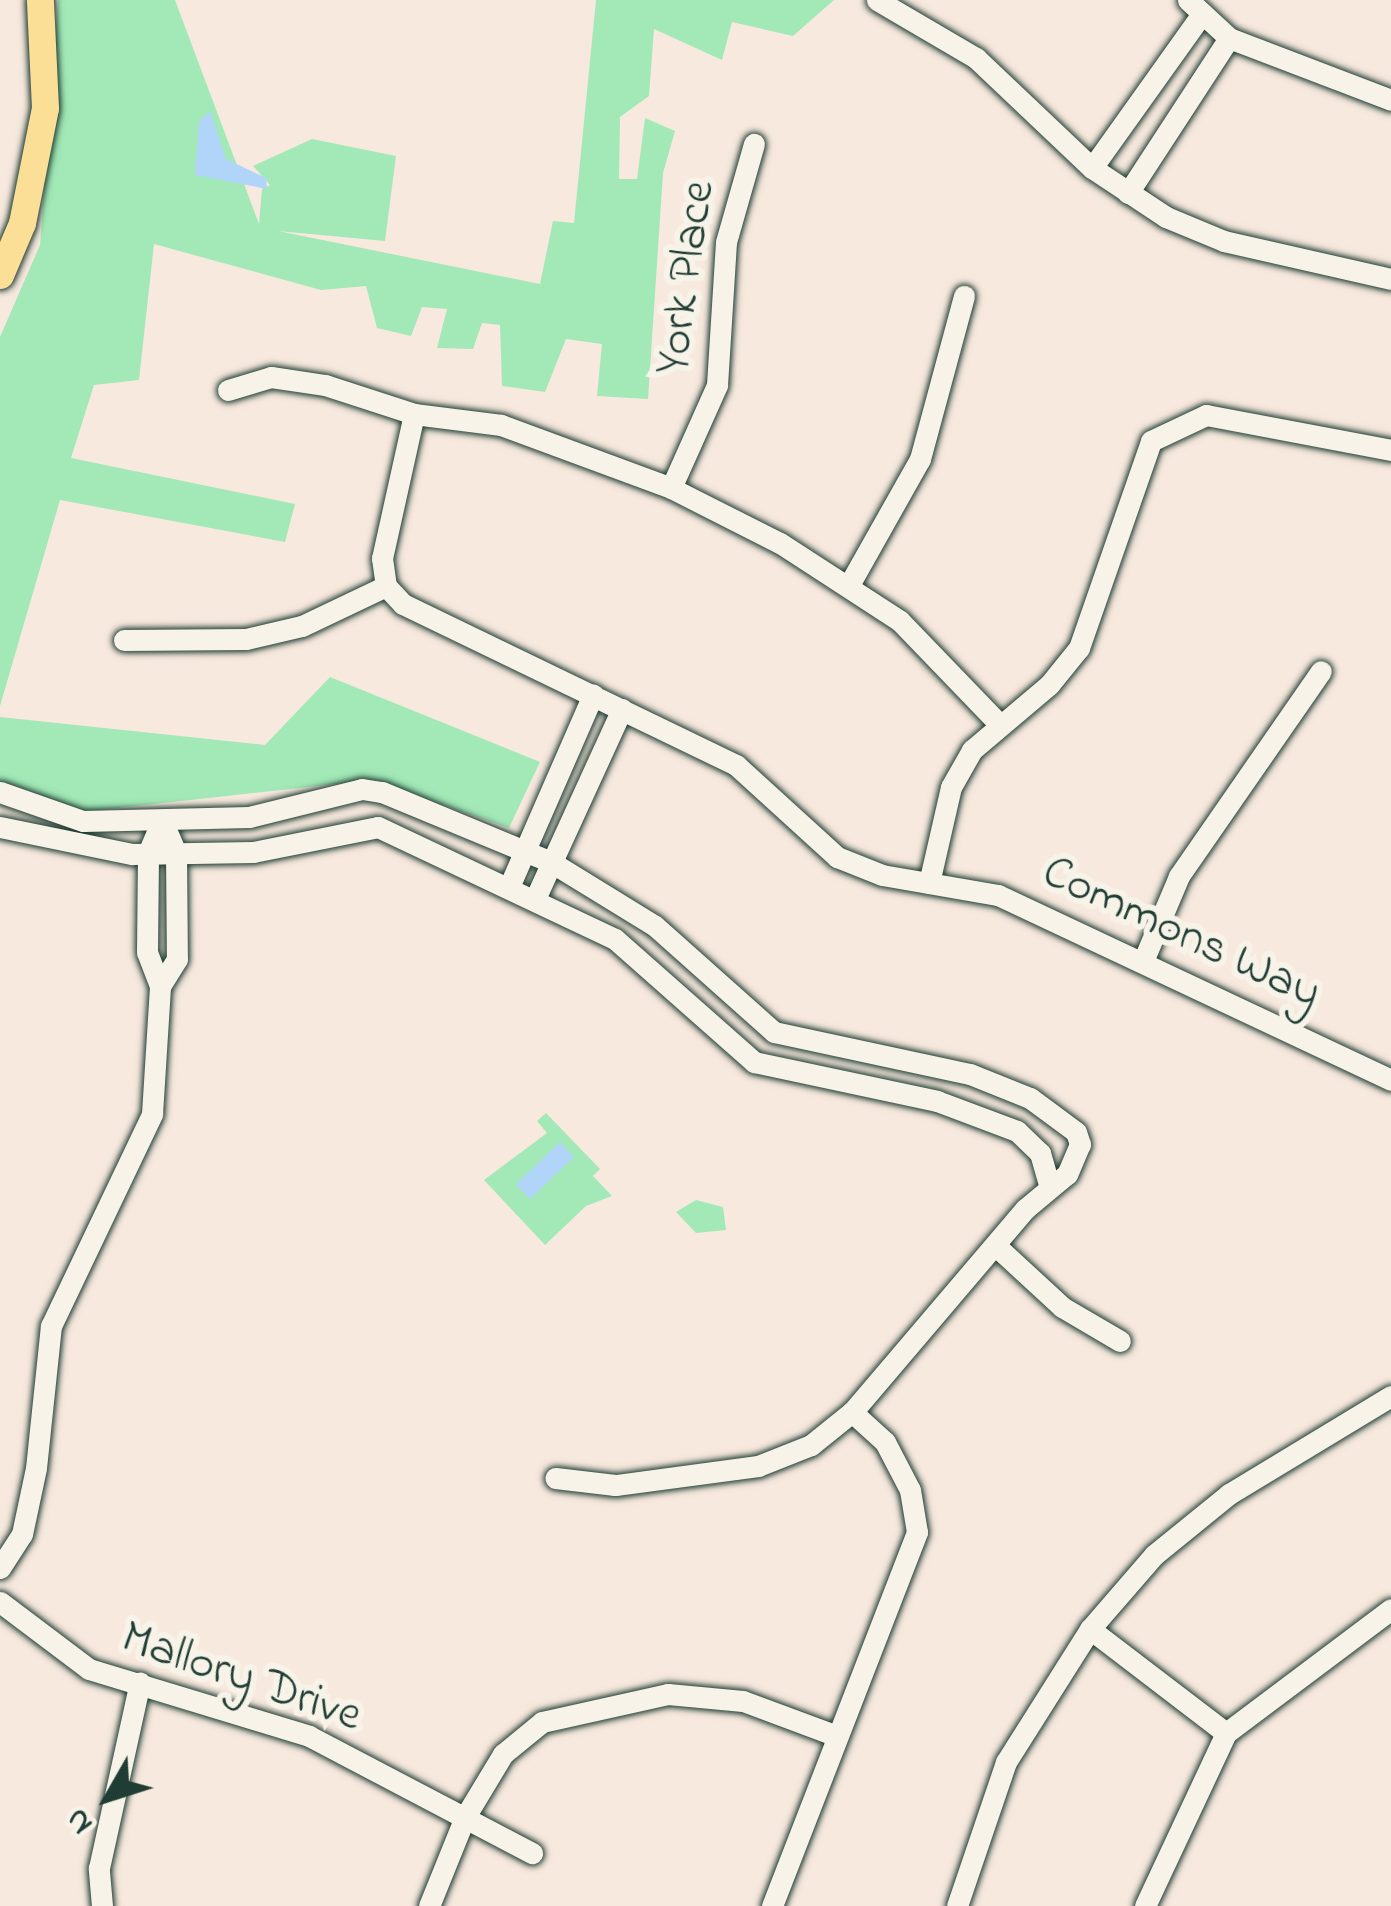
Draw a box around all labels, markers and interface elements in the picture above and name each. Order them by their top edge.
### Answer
street label: York Place [645,177,729,379]
street label: Commons Way [1033,844,1329,1024]
street label: Mallory Drive [113,1610,369,1746]
north arrow [48,1738,168,1858]
text: N [54,1797,106,1844]

